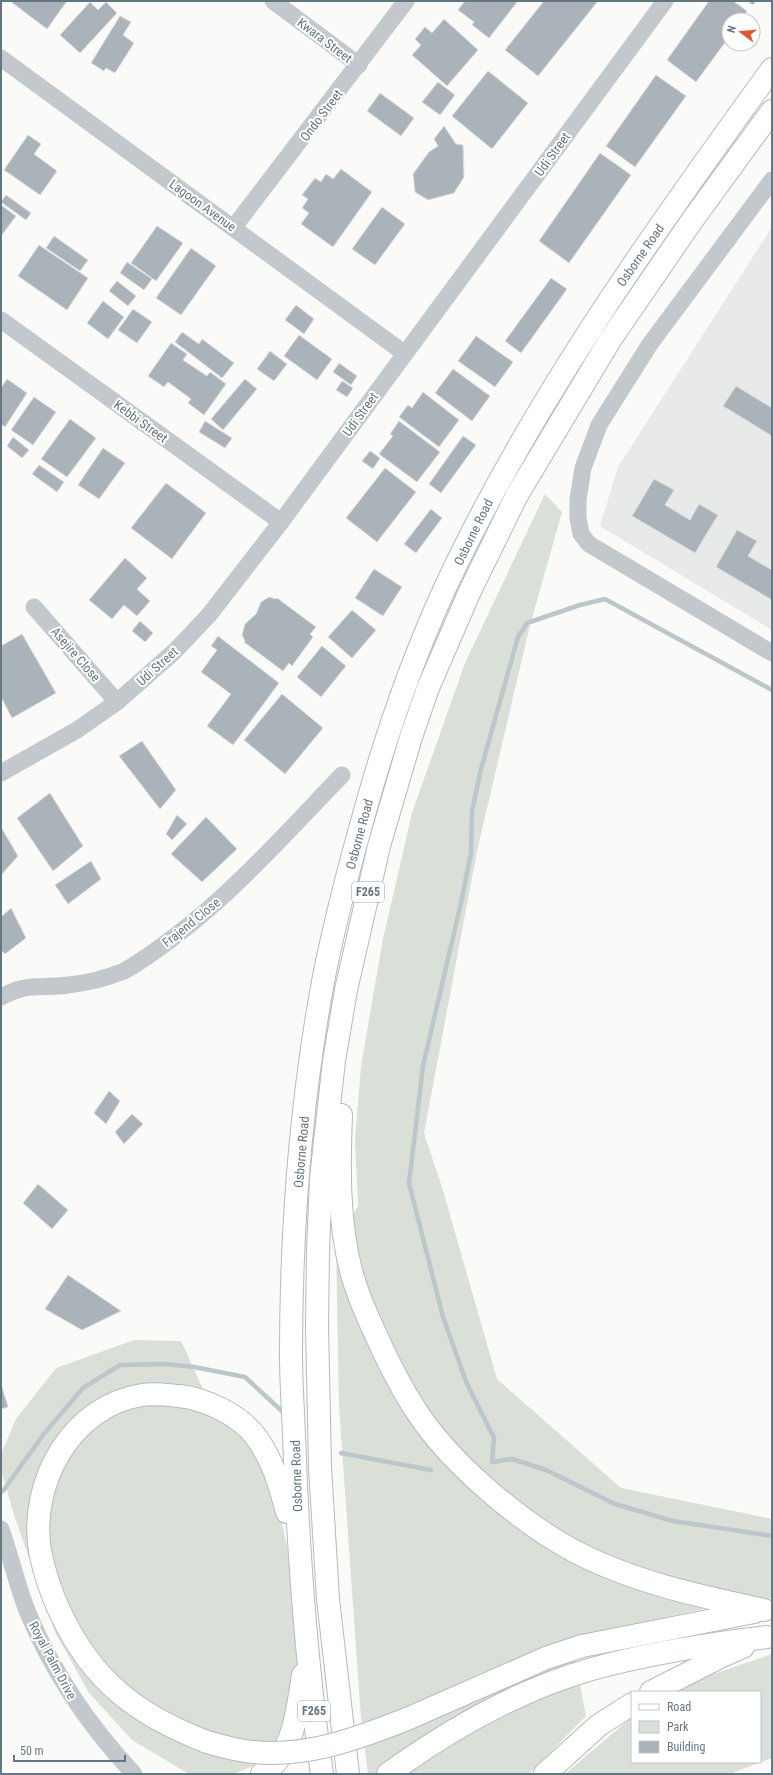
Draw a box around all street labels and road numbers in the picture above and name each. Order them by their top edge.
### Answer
street label: Kwara Street [294,15,355,66]
street label: Ondo Street [297,86,346,144]
street label: Udi Street [532,129,573,179]
street label: Lagoon Avenue [167,176,239,235]
street label: Osborne Road [614,221,667,289]
street label: Udi Street [340,389,381,439]
street label: Kebbi Street [111,397,170,446]
street label: Osborne Road [451,497,496,568]
street label: Asejire Close [48,624,103,685]
street label: Udi Street [134,644,181,689]
street label: Osborne Road [343,797,376,871]
road number: F265 [352,882,384,902]
street label: Frajend Close [160,895,223,950]
street label: Osborne Road [291,1115,312,1189]
street label: Osborne Road [288,1440,305,1512]
street label: Royal Palm Drive [26,1619,79,1702]
road number: F265 [298,1701,330,1721]

